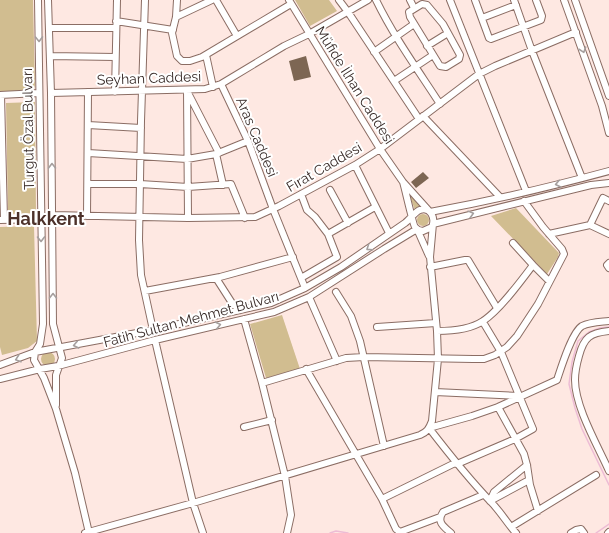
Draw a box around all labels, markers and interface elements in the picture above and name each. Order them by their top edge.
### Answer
street label: Müfide İlhan Caddesi [312,22,399,147]
one-way arrow [35,36,43,42]
one-way arrow [578,46,586,53]
street label: Turgut Özal Bulvarı [17,68,37,190]
street label: Seyhan Caddesi [97,68,201,88]
street label: Aras Caddesi [233,95,281,179]
street label: Fırat Caddesi [284,139,364,195]
one-way arrow [48,163,56,169]
one-way arrow [555,179,562,188]
district label: Halkkent [7,208,85,229]
one-way arrow [467,210,474,219]
one-way arrow [37,236,45,242]
one-way arrow [366,243,373,251]
street label: Fatih Sultan Mehmet Bulvarı [102,288,280,350]
one-way arrow [49,293,57,299]
one-way arrow [215,322,221,330]
one-way arrow [73,340,80,348]
one-way arrow [14,354,21,362]

